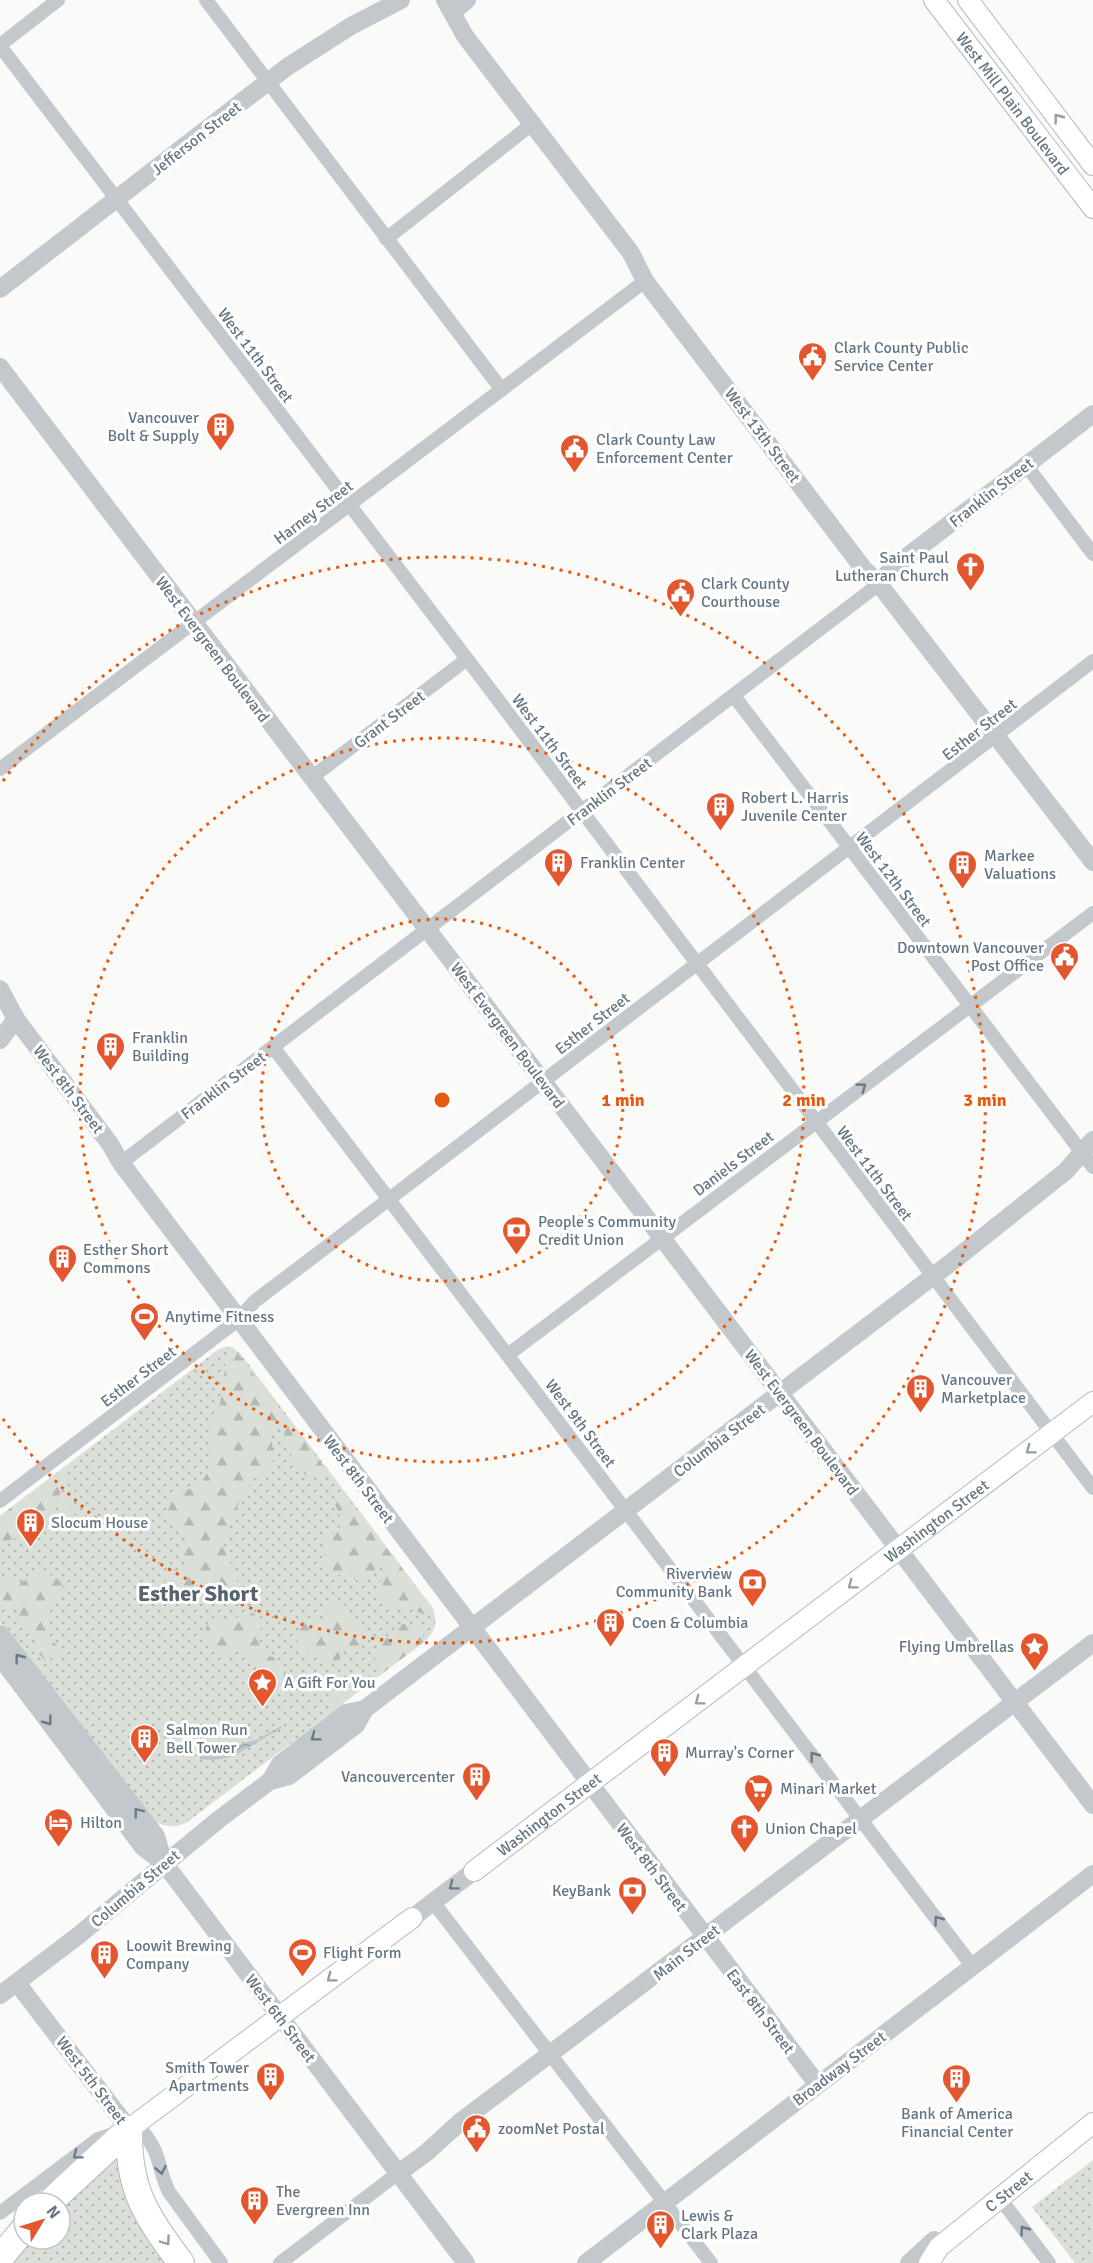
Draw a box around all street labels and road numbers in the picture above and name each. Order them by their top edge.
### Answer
street label: West Mill Plain Boulevard [951,28,1073,179]
street label: Jefferson Street [148,97,246,180]
street label: West 11th Street [213,304,298,407]
street label: West 13th Street [720,384,805,487]
street label: Franklin Street [946,453,1038,532]
street label: Harney Street [270,476,357,549]
street label: West Evergreen Boulevard [151,573,274,727]
street label: Grant Street [350,686,429,753]
street label: West 11th Street [507,690,592,793]
street label: Esther Street [938,694,1021,765]
street label: Franklin Street [563,753,656,830]
street label: West 12th Street [851,828,936,931]
street label: West Evergreen Boulevard [446,959,569,1113]
street label: Esther Street [551,988,634,1059]
street label: West 8th Street [29,1042,108,1138]
street label: Franklin Street [177,1047,270,1124]
street label: West 11th Street [832,1122,917,1225]
street label: Daniels Street [689,1127,778,1201]
street label: Esther Street [97,1342,181,1412]
street label: West Evergreen Boulevard [740,1346,863,1500]
street label: West 9th Street [541,1376,620,1472]
street label: Columbia Street [670,1399,770,1482]
street label: West 8th Street [319,1432,398,1528]
street label: Washington Street [881,1475,994,1568]
street label: Washington Street [493,1769,606,1861]
street label: West 8th Street [612,1820,691,1916]
street label: Columbia Street [87,1846,184,1932]
street label: Main Street [649,1920,724,1985]
street label: East 8th Street [722,1965,799,2058]
street label: West 6th Street [241,1971,320,2067]
street label: Broadway Street [789,2027,891,2110]
street label: West 5th Street [52,2033,131,2129]
street label: C Street [981,2167,1037,2217]

